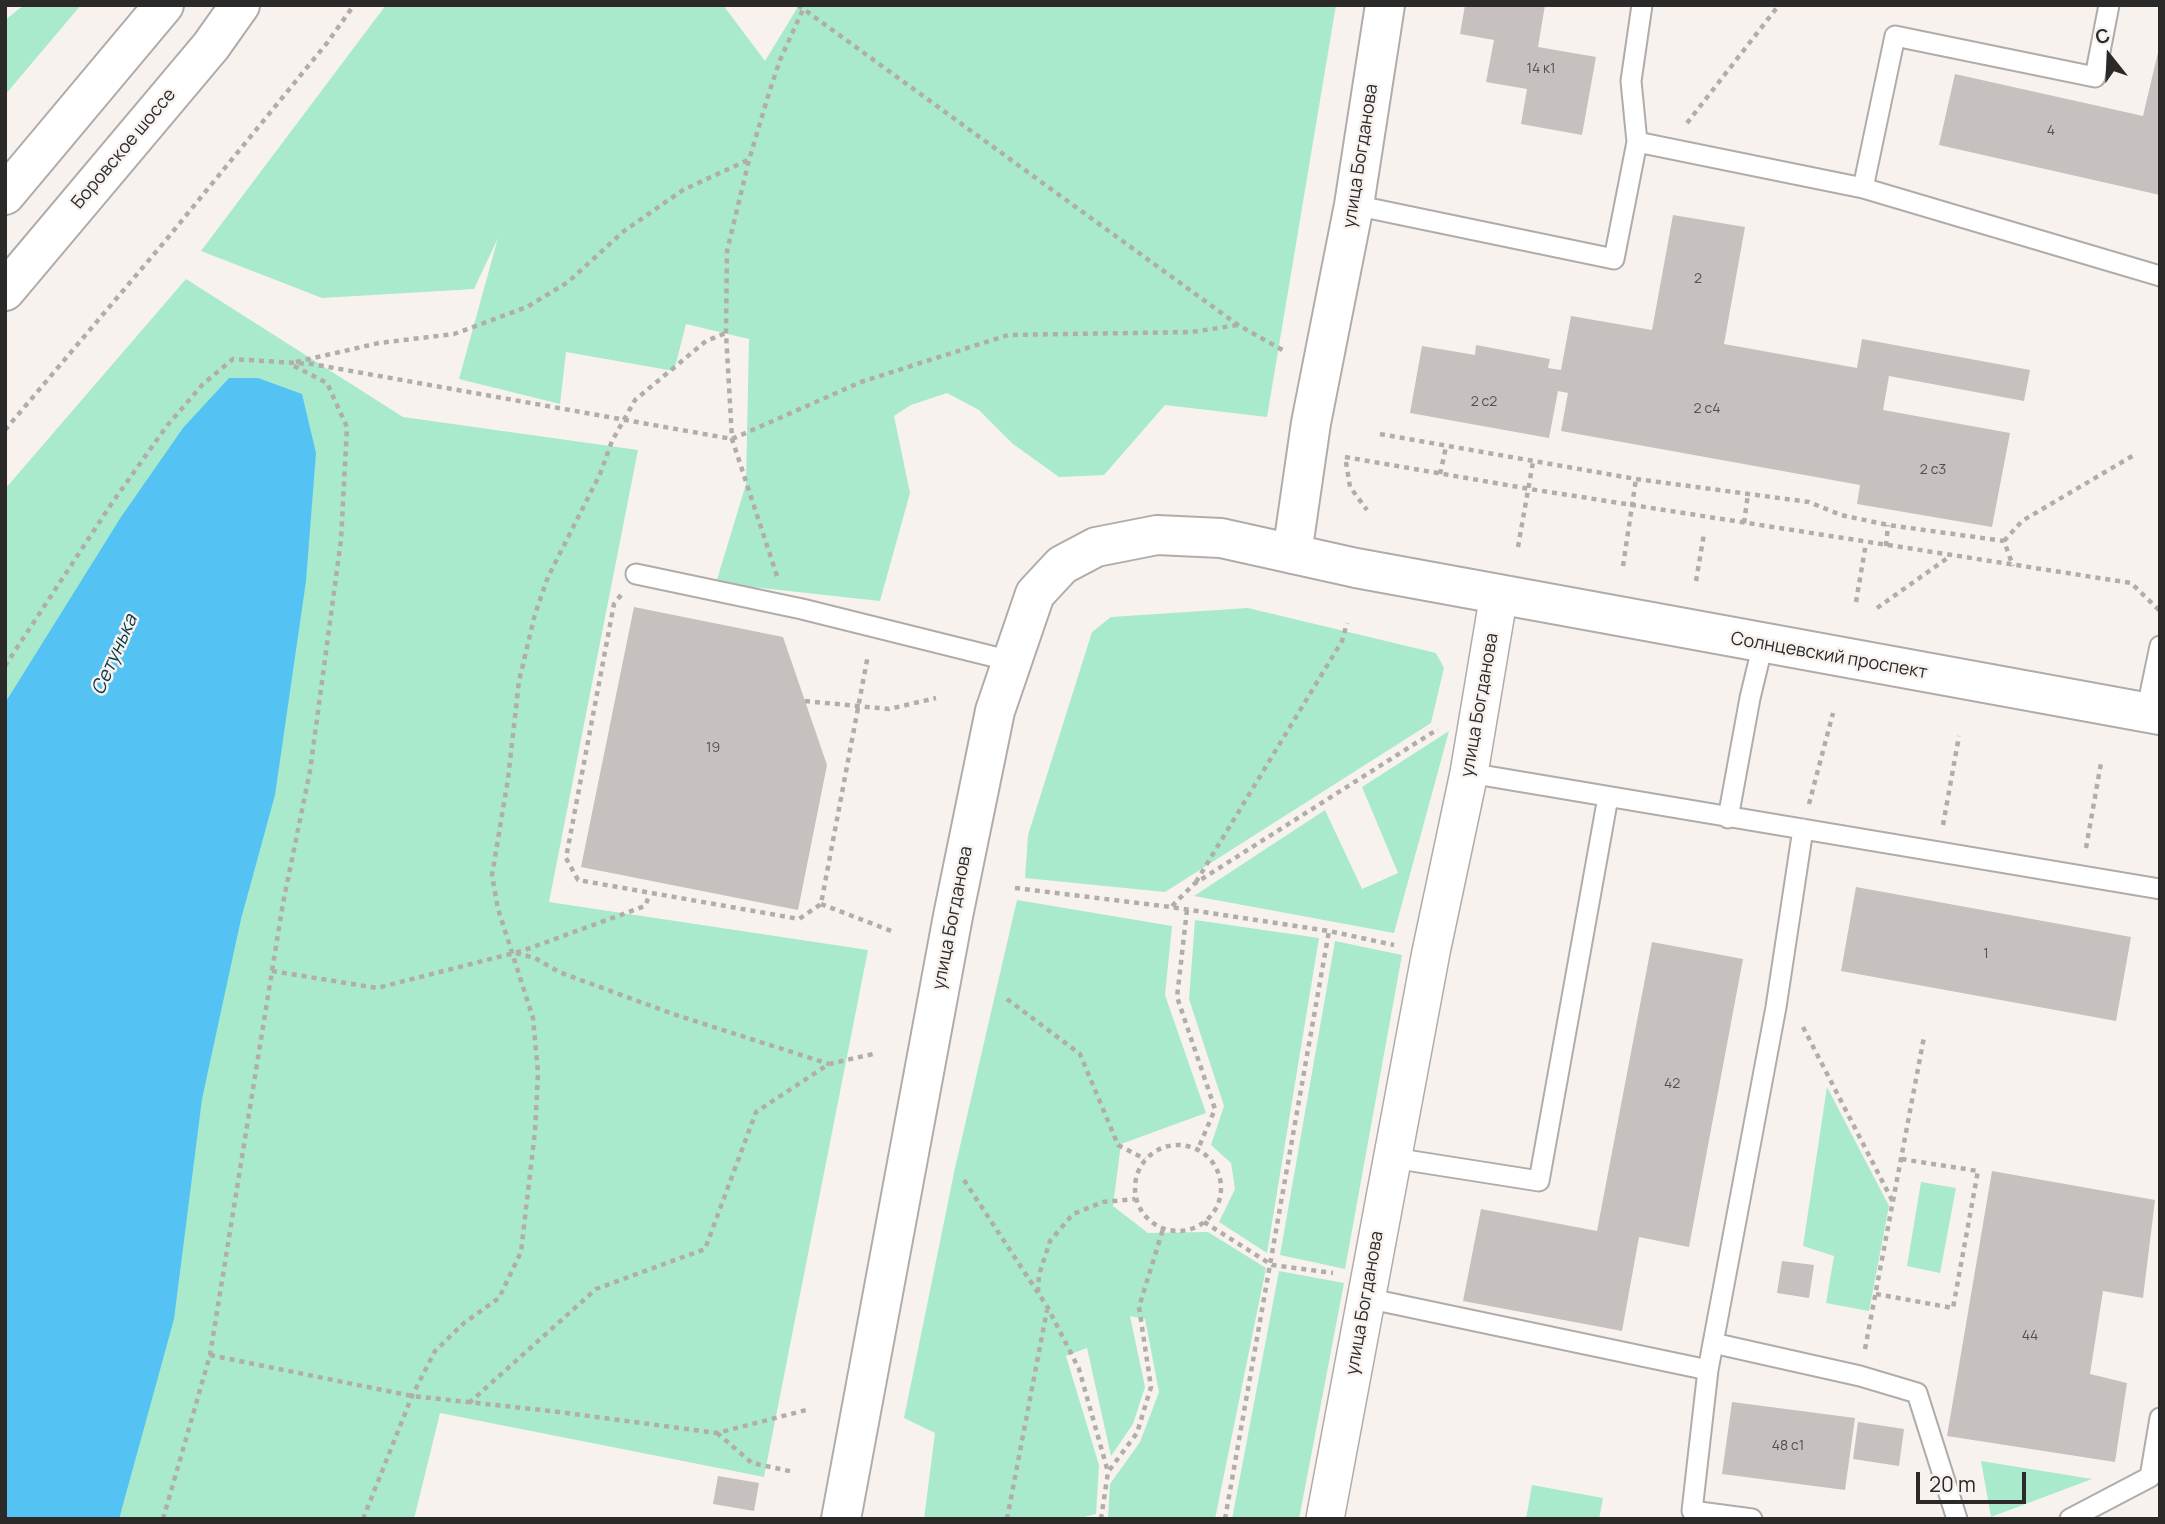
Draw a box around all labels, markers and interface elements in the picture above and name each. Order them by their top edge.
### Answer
north arrow [2074,21,2144,91]
text: С [2092,21,2113,51]
house number: 14 к1 [1527,61,1555,77]
street label: улица Богданова [1339,82,1383,230]
street label: Боровское шоссе [67,84,181,214]
house number: 4 [2047,123,2055,139]
house number: 2 [1694,271,1702,287]
house number: 2 с2 [1471,394,1497,410]
house number: 2 с4 [1694,401,1720,417]
house number: 2 с3 [1920,462,1946,478]
water label: Сетунька [87,611,143,699]
street label: Солнцевский проспект [1729,628,1929,684]
street label: улица Богданова [1457,631,1503,779]
house number: 19 [706,740,720,756]
street label: улица Богданова [928,844,978,992]
house number: 1 [1983,946,1989,962]
house number: 42 [1664,1076,1680,1092]
street label: улица Богданова [1342,1229,1388,1377]
house number: 44 [2022,1328,2038,1344]
house number: 48 с1 [1772,1438,1804,1454]
scale bar [1920,1458,2030,1502]
text: 20 m [1929,1470,1976,1498]

